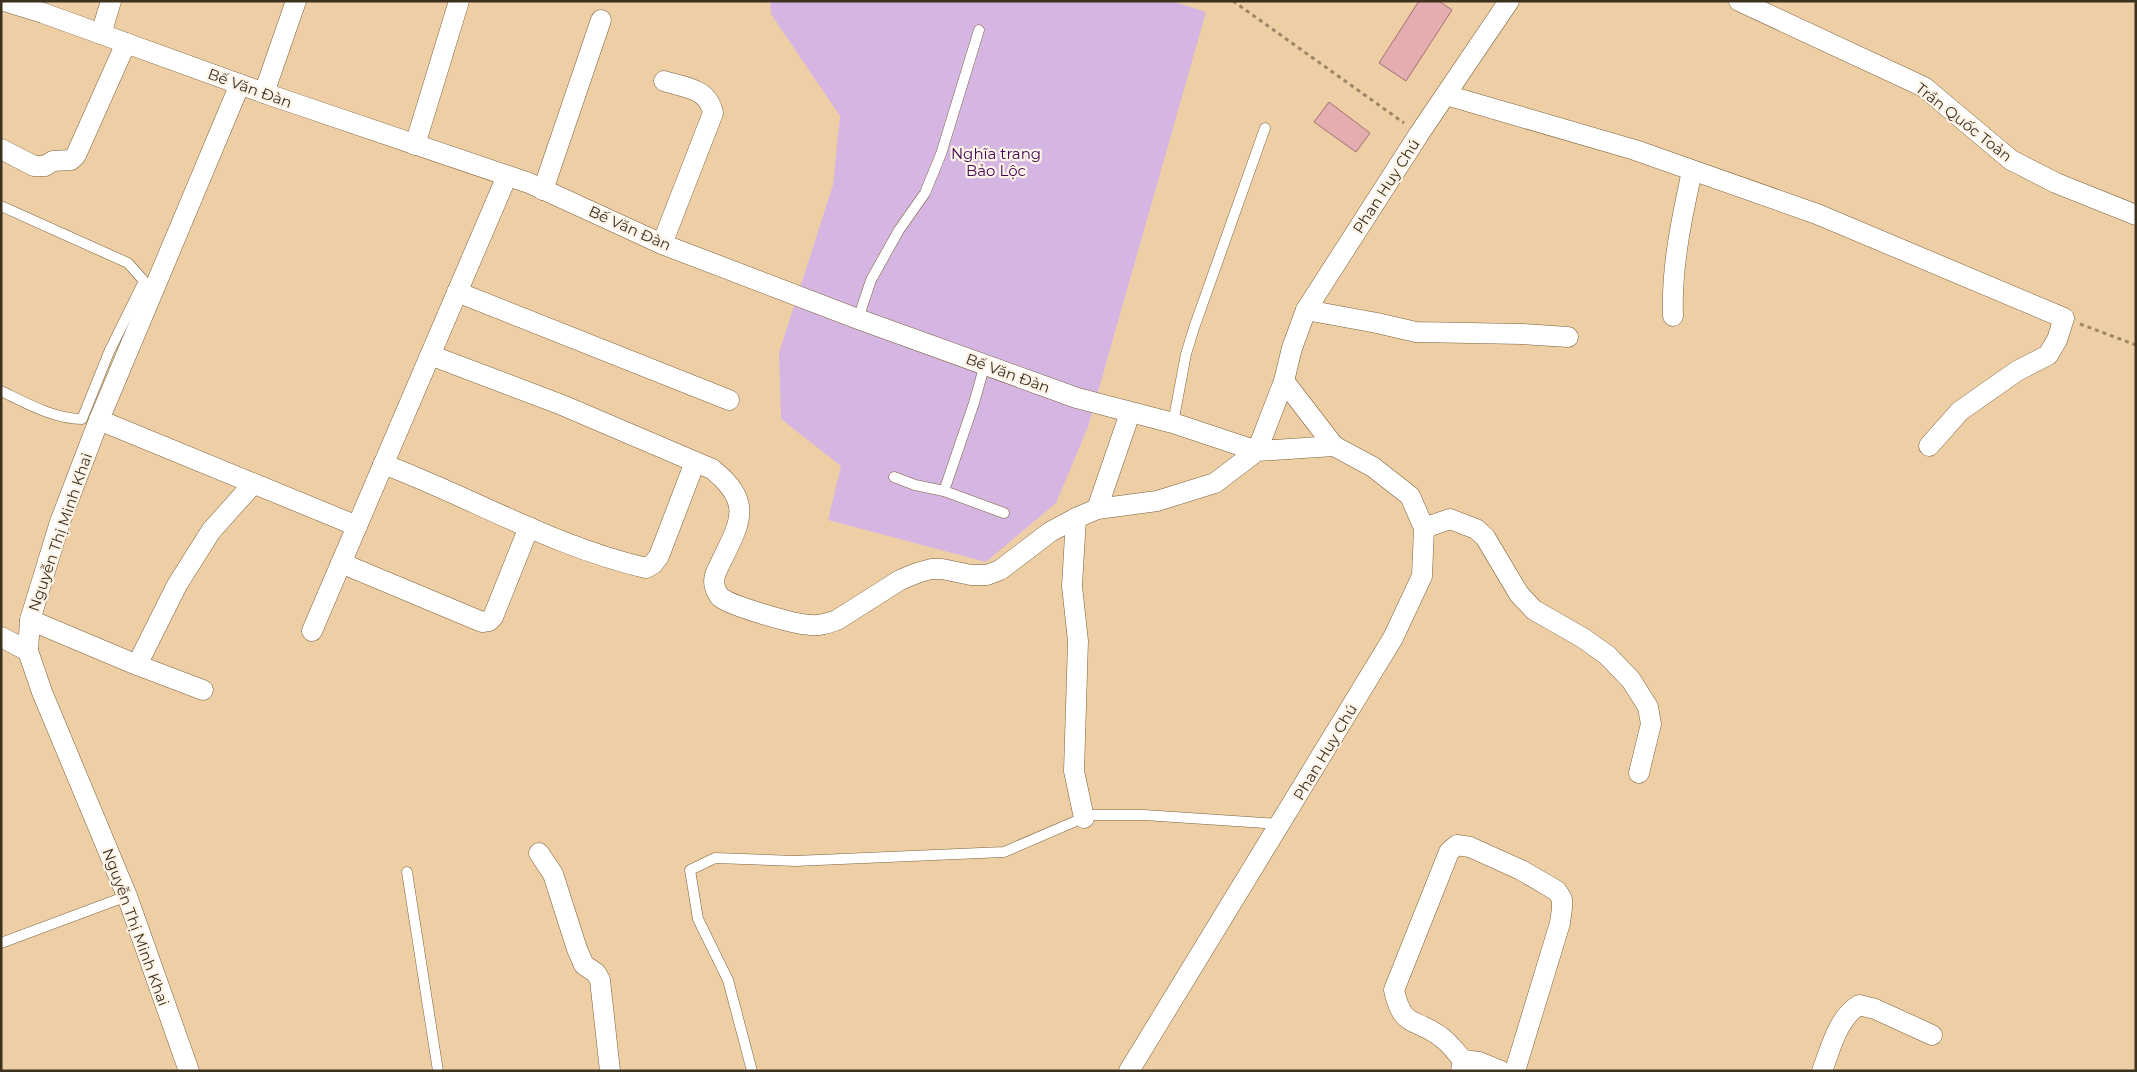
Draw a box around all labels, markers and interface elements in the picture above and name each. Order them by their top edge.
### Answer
street label: Bế Văn Đàn [205,64,295,112]
street label: Trần Quốc Toản [1912,78,2016,166]
street label: Phan Huy Chú [1348,135,1424,237]
park label: Nghĩa trang Bảo Lộc [951,144,1041,180]
street label: Bế Văn Đàn [586,201,674,255]
street label: Bế Văn Đàn [963,349,1053,397]
street label: Nguyễn Thị Minh Khai [24,450,96,614]
street label: Phan Huy Chú [1289,700,1361,804]
street label: Nguyễn Thị Minh Khai [99,846,173,1008]

